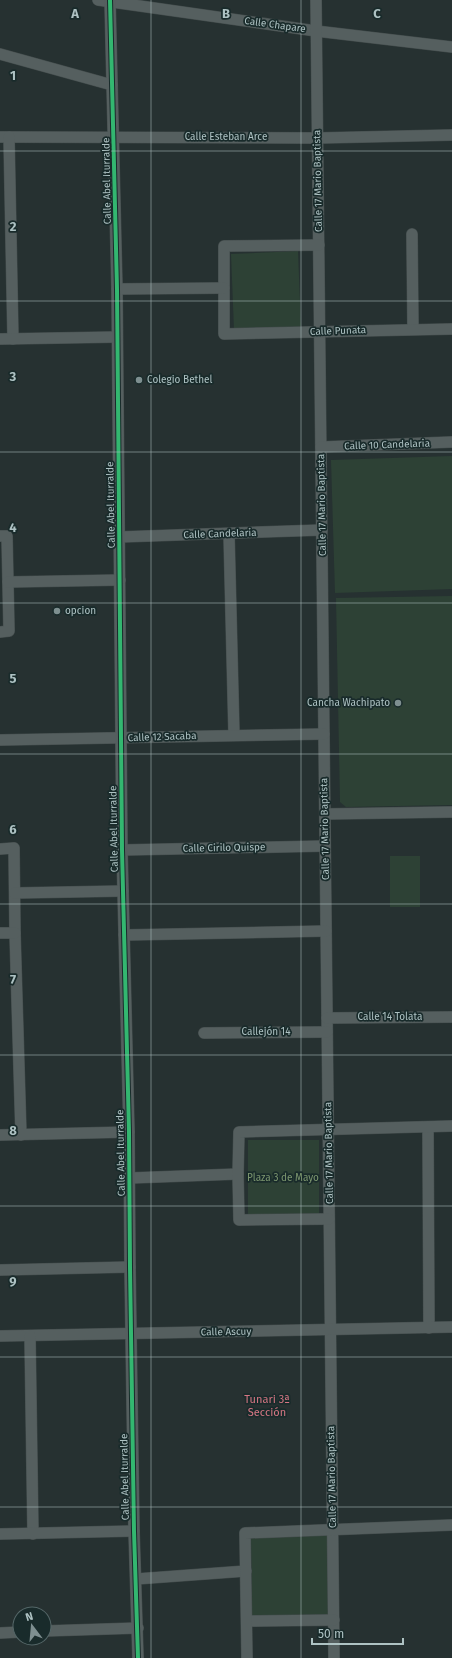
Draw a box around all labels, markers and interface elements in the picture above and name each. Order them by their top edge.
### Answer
text: A [70,6,79,21]
text: B [222,6,230,21]
text: C [373,6,381,21]
street label: Calle Chapare [244,15,306,35]
text: 1 [10,68,16,83]
street label: Calle 17 Mario Baptista [311,130,325,232]
street label: Calle Esteban Arce [185,131,267,143]
street label: Calle Abel Iturralde [100,137,114,225]
text: 2 [10,219,17,234]
street label: Calle Punata [310,324,366,338]
text: 3 [9,369,17,384]
place label: Colegio Bethel [147,374,213,386]
marker: Colegio Bethel [134,375,144,385]
street label: Calle 10 Candelaria [344,438,430,452]
street label: Calle 17 Mario Baptista [315,454,329,556]
street label: Calle Abel Iturralde [104,461,118,549]
text: 4 [9,520,17,535]
street label: Calle Candelaria [183,527,257,541]
place label: opcion [65,605,96,617]
marker: opcion [52,606,62,616]
text: 5 [10,671,17,686]
place label: Cancha Wachipato [307,697,390,709]
marker: Cancha Wachipato [393,698,403,708]
street label: Calle 12 Sacaba [127,730,197,744]
street label: Calle 17 Mario Baptista [318,778,332,880]
street label: Calle Abel Iturralde [107,785,121,873]
text: 6 [9,822,17,837]
street label: Calle Cirilo Quispe [182,841,266,855]
text: 7 [10,972,16,987]
street label: Calle 14 Tolata [358,1011,422,1023]
street label: Callejón 14 [242,1026,291,1038]
street label: Calle 17 Mario Baptista [322,1102,336,1204]
street label: Calle Abel Iturralde [114,1109,128,1197]
text: 8 [9,1123,17,1138]
park label: Plaza 3 de Mayo [247,1172,319,1184]
text: 9 [9,1274,17,1289]
street label: Calle Ascuy [201,1326,251,1338]
district label: Tunari 3ª Sección [244,1393,290,1419]
street label: Calle 17 Mario Baptista [325,1426,339,1528]
street label: Calle Abel Iturralde [118,1433,132,1521]
north arrow [12,1606,52,1646]
text: N [24,1610,35,1624]
scale bar [312,1620,403,1646]
text: 50 m [318,1627,344,1641]

